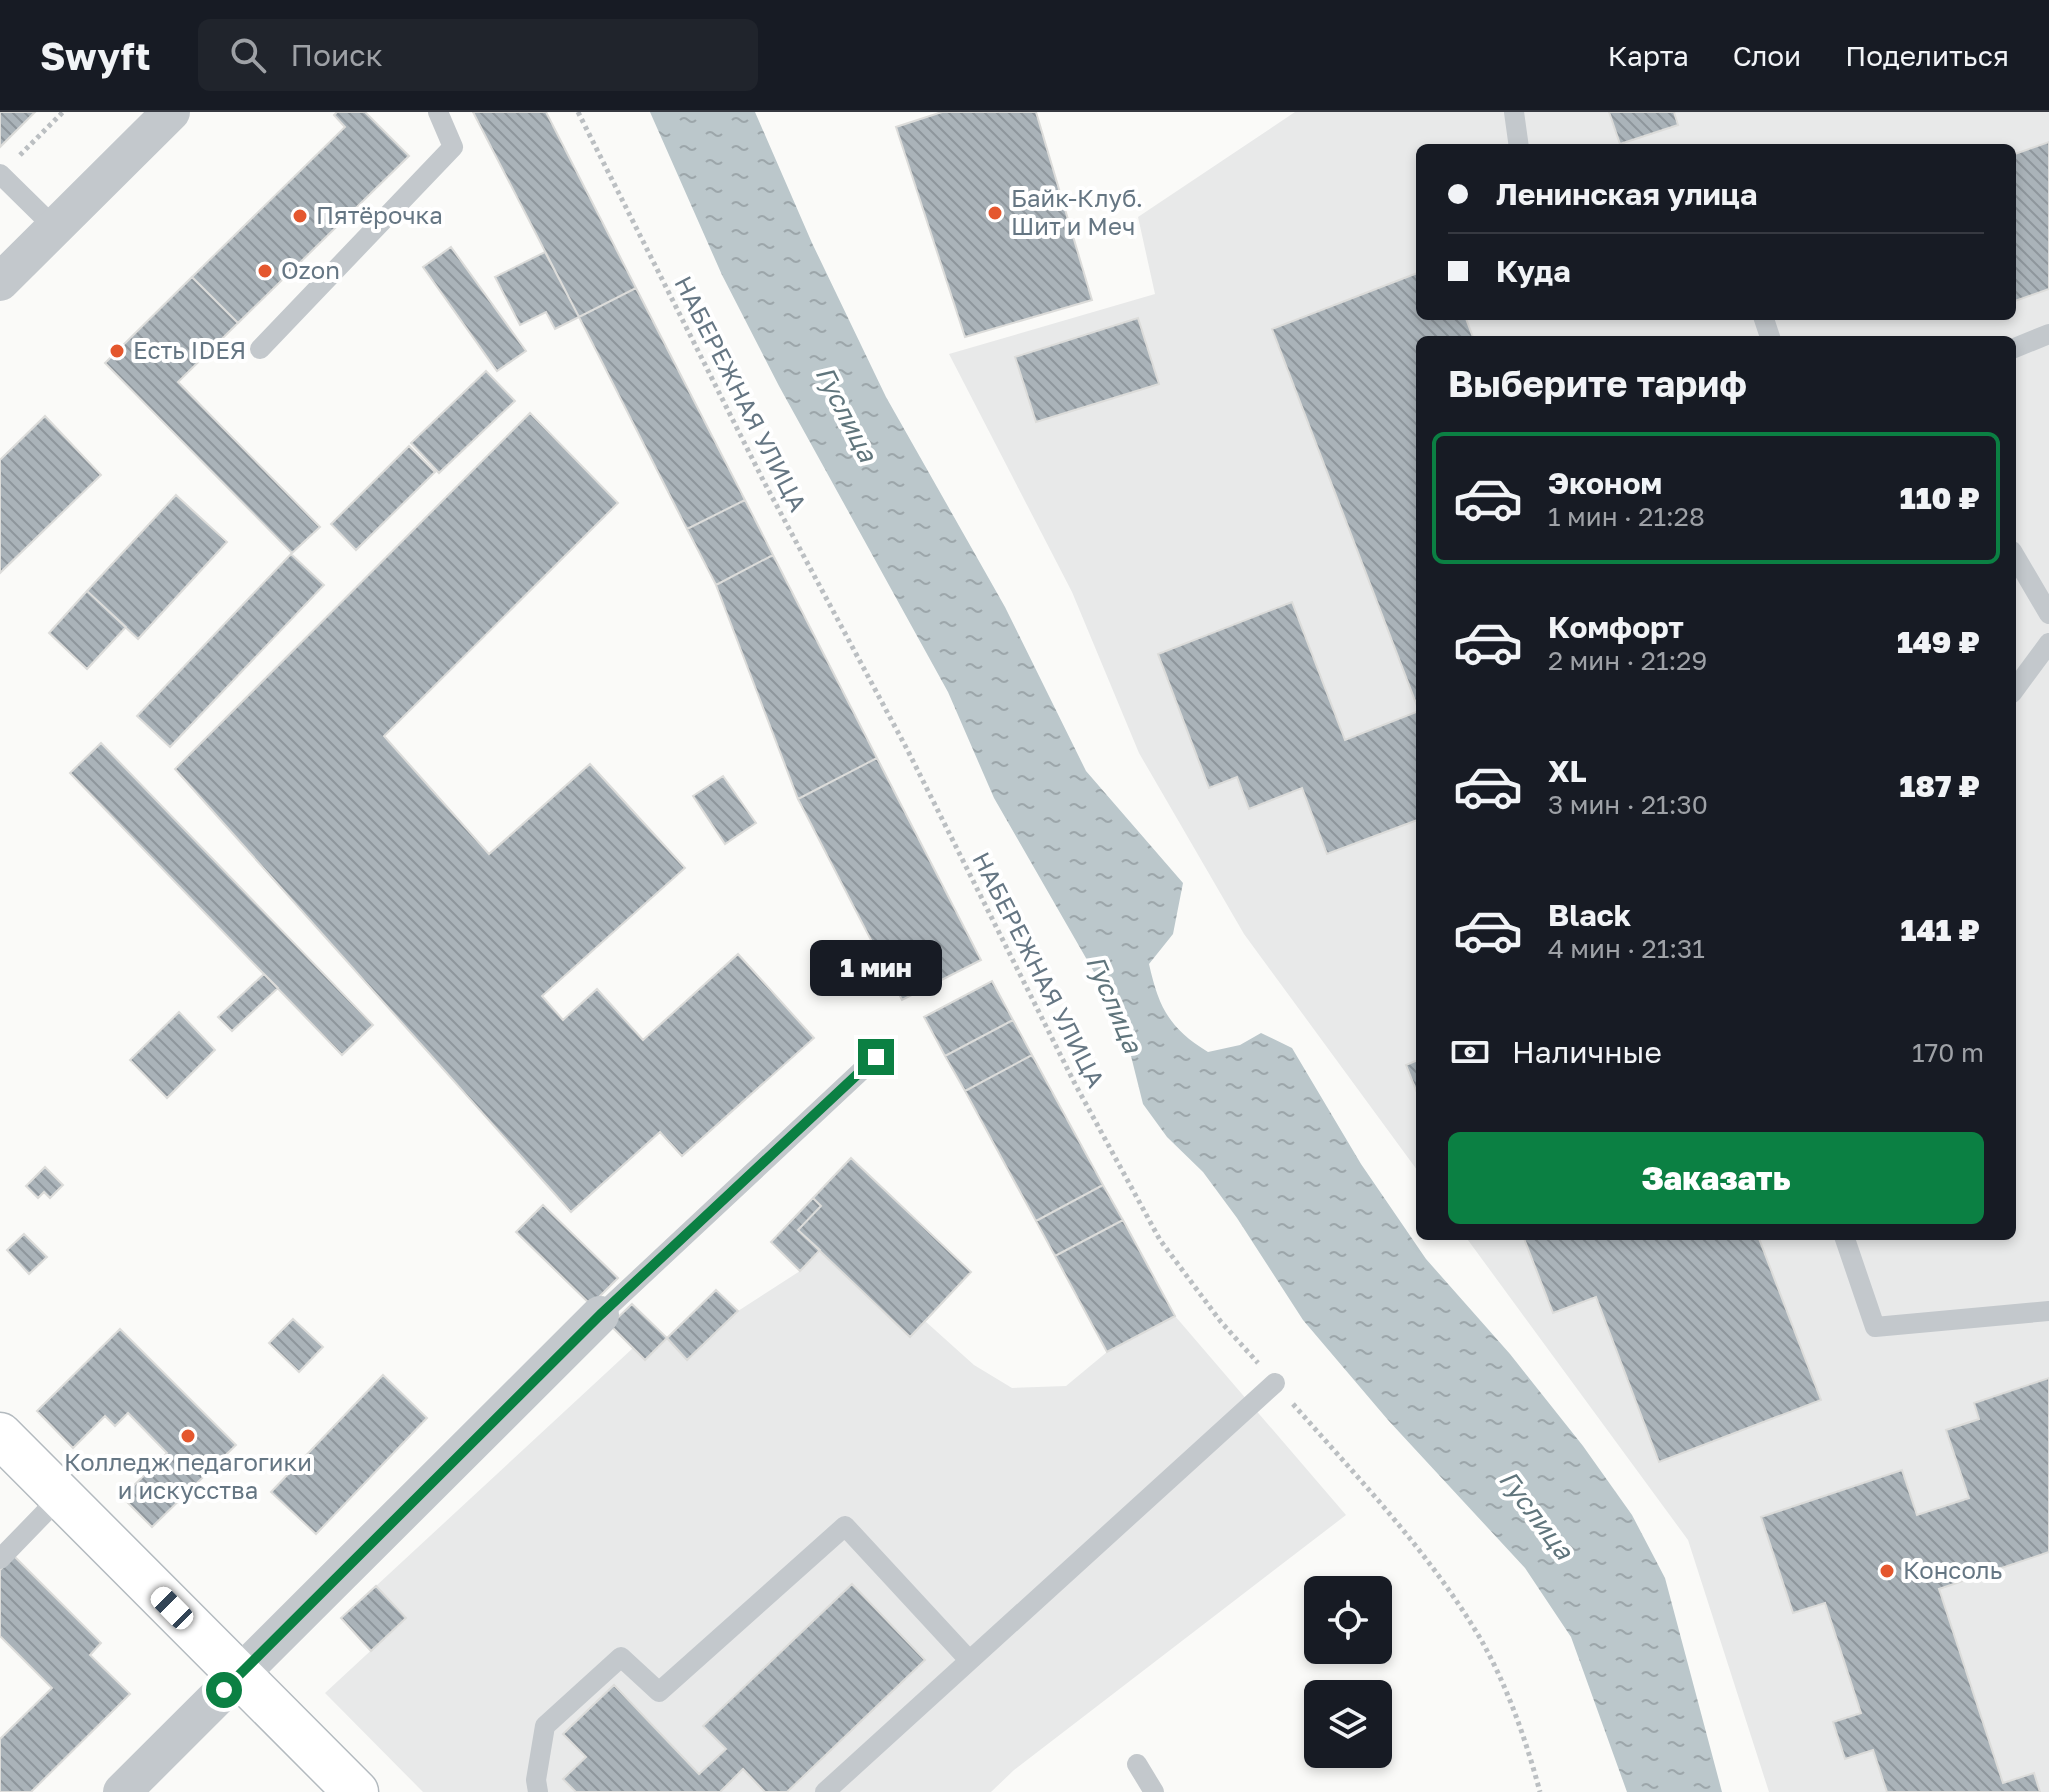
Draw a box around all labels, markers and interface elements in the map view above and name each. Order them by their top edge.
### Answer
search box [198,19,758,91]
text: Swyft [40,33,150,78]
icon: search [226,33,270,77]
text: Поиск [290,37,383,73]
text: Карта [1608,39,1689,72]
text: Слои [1733,39,1801,72]
text: Поделиться [1845,39,2009,72]
text: Ленинская улица [1496,176,1757,212]
place label: Байк-Клуб. Шит и Меч [1011,183,1143,240]
place label: Пятёрочка [316,200,443,229]
marker: Байк-Клуб. Шит и Меч [986,204,1004,222]
marker: Пятёрочка [291,207,309,225]
text: Куда [1496,253,1571,289]
place label: Ozon [281,255,340,284]
marker: Ozon [256,262,274,280]
street label: НАБЕРЕЖНАЯ УЛИЦА [669,271,813,516]
place label: Есть IDЕЯ [133,335,246,364]
marker: Есть IDЕЯ [108,342,126,360]
water label: Гуслица [809,361,884,468]
text: Выберите тариф [1448,362,1747,405]
icon: car [1452,462,1524,534]
text: Эконом [1548,465,1662,501]
text: 110 ₽ [1900,480,1980,516]
text: 1 мин · 21:28 [1548,501,1705,532]
icon: car [1452,606,1524,678]
text: Комфорт [1548,609,1684,645]
text: 149 ₽ [1897,624,1980,660]
text: 2 мин · 21:29 [1548,645,1707,676]
icon: car [1452,750,1524,822]
text: XL [1548,753,1587,789]
text: 187 ₽ [1899,768,1980,804]
text: 3 мин · 21:30 [1548,789,1708,820]
street label: НАБЕРЕЖНАЯ УЛИЦА [967,847,1111,1092]
icon: car [1452,894,1524,966]
text: Black [1548,897,1631,933]
text: 141 ₽ [1901,912,1980,948]
text: 4 мин · 21:31 [1548,933,1705,964]
callout: 1 мин [810,941,942,997]
water label: Гуслица [1080,950,1149,1058]
text: 1 мин [840,952,912,983]
icon: cash [1448,1030,1492,1074]
text: Наличные [1512,1034,1662,1070]
text: 170 m [1912,1037,1984,1068]
route end [858,1039,894,1075]
button: Заказать [1448,1132,1984,1224]
marker: Колледж педагогики и искусства [179,1427,197,1445]
place label: Колледж педагогики и искусства [64,1447,312,1504]
water label: Гуслица [1493,1464,1581,1566]
place label: Консоль [1903,1555,2002,1584]
marker: Консоль [1878,1562,1896,1580]
map controls [1304,1576,1392,1768]
button: locate [1304,1576,1392,1664]
car [147,1583,197,1633]
route start [206,1672,242,1708]
button: layers [1304,1680,1392,1768]

